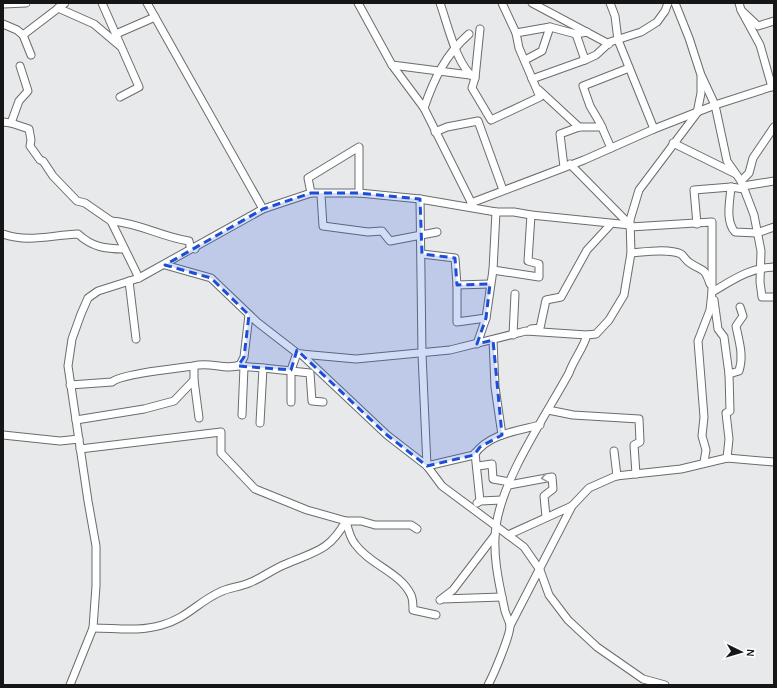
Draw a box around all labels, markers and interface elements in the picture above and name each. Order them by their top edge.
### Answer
one-way arrow [541,473,547,482]
north arrow [721,632,761,672]
text: N [745,649,756,657]

